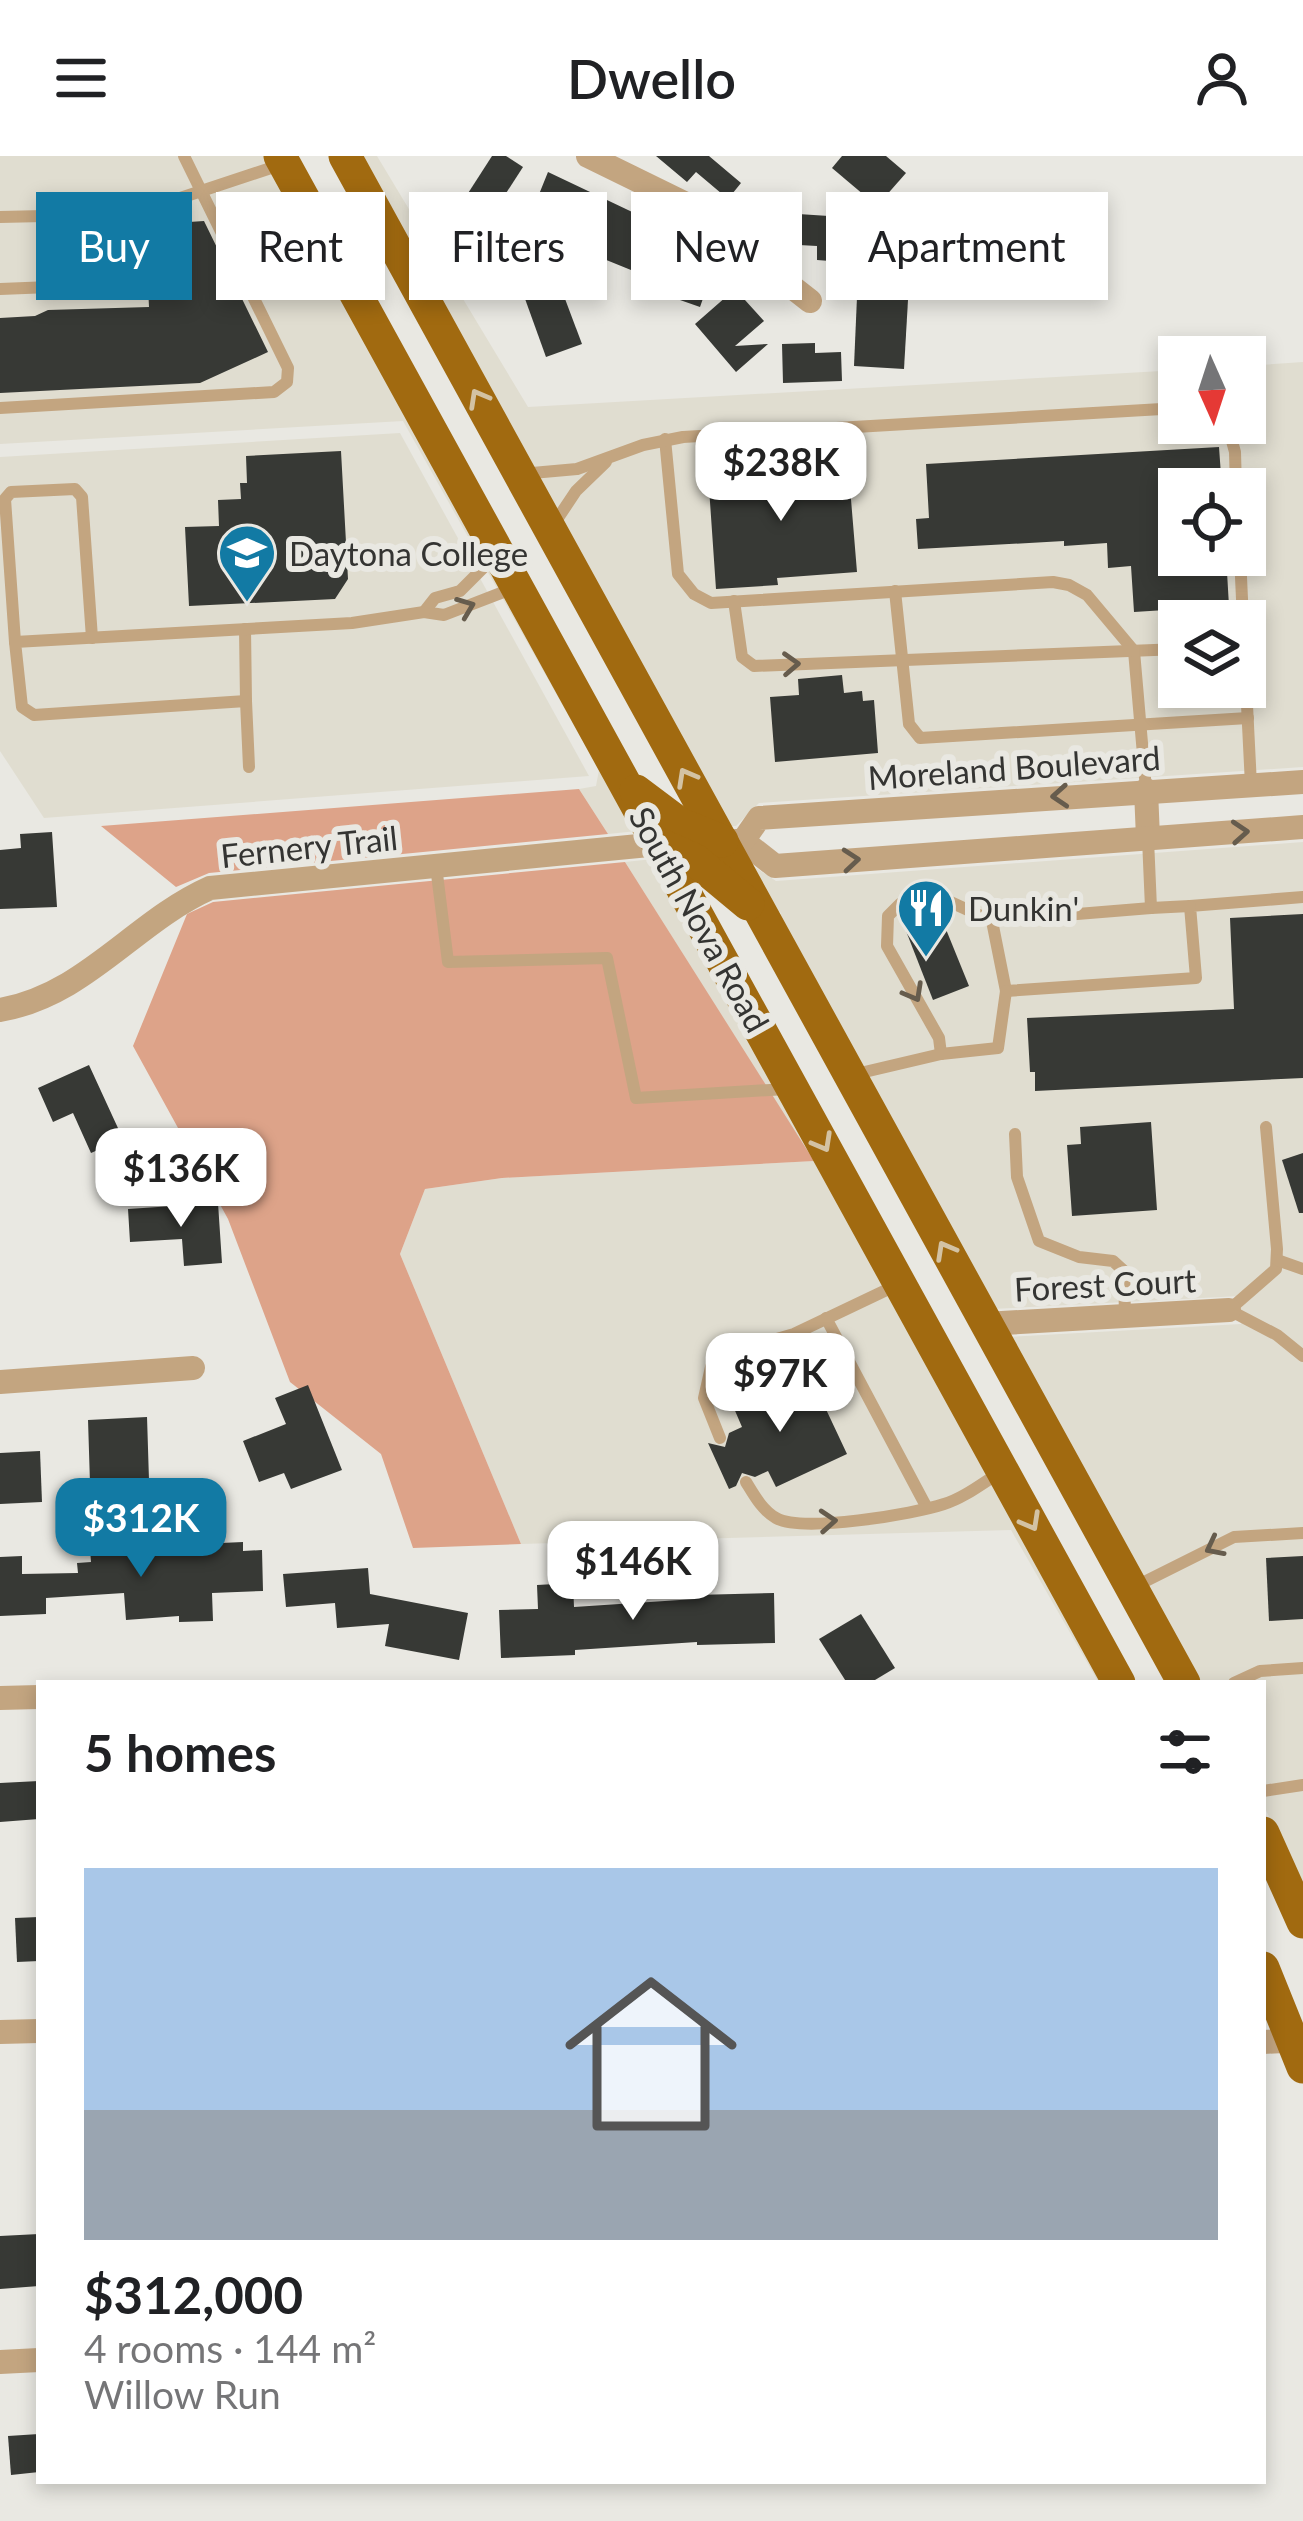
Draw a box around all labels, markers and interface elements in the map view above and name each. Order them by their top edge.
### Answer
icon: menu [48,45,114,111]
icon: person [1189,45,1255,111]
text: Dwello [567,46,736,111]
chip: Buy [36,192,192,300]
chip: Rent [216,192,385,300]
chip: Filters [409,192,607,300]
chip: New [631,192,802,300]
chip: Apartment [826,192,1108,300]
north arrow [1158,336,1266,444]
map controls [1158,336,1266,708]
one-way arrow [469,390,492,411]
pin: $238K [697,422,865,524]
text: $238K [722,438,840,484]
button: locate [1158,468,1266,576]
school or university icon: Daytona College [216,522,278,604]
place label: Daytona College [289,533,528,573]
one-way arrow [454,596,475,621]
button: layers [1158,600,1266,708]
one-way arrow [782,651,801,677]
street label: Moreland Boulevard [866,737,1162,797]
one-way arrow [678,768,701,790]
one-way arrow [1051,783,1070,809]
street label: South Nova Road [622,799,778,1039]
street label: Fernery Trail [218,817,400,875]
one-way arrow [1231,819,1250,845]
one-way arrow [842,847,861,873]
restaurant icon: Dunkin' [895,877,957,959]
place label: Dunkin' [968,888,1079,928]
one-way arrow [899,980,922,1002]
pin: $136K [97,1128,265,1230]
one-way arrow [809,1130,832,1152]
text: $136K [122,1144,240,1190]
one-way arrow [936,1241,959,1262]
street label: Forest Court [1013,1259,1197,1309]
pin: $97K [709,1333,851,1435]
text: $97K [733,1349,827,1395]
pin: $312K [57,1478,225,1580]
text: $312K [82,1494,200,1540]
one-way arrow [819,1509,838,1535]
one-way arrow [1017,1509,1040,1530]
pin: $146K [549,1521,717,1623]
one-way arrow [1205,1533,1226,1557]
text: $146K [574,1537,692,1583]
icon: filters [1152,1719,1218,1785]
text: 5 homes [84,1722,276,1783]
icon: home [543,1946,759,2162]
text: $312,000 [84,2264,303,2325]
text: 4 rooms · 144 m² [84,2325,376,2371]
text: Willow Run [84,2371,281,2417]

